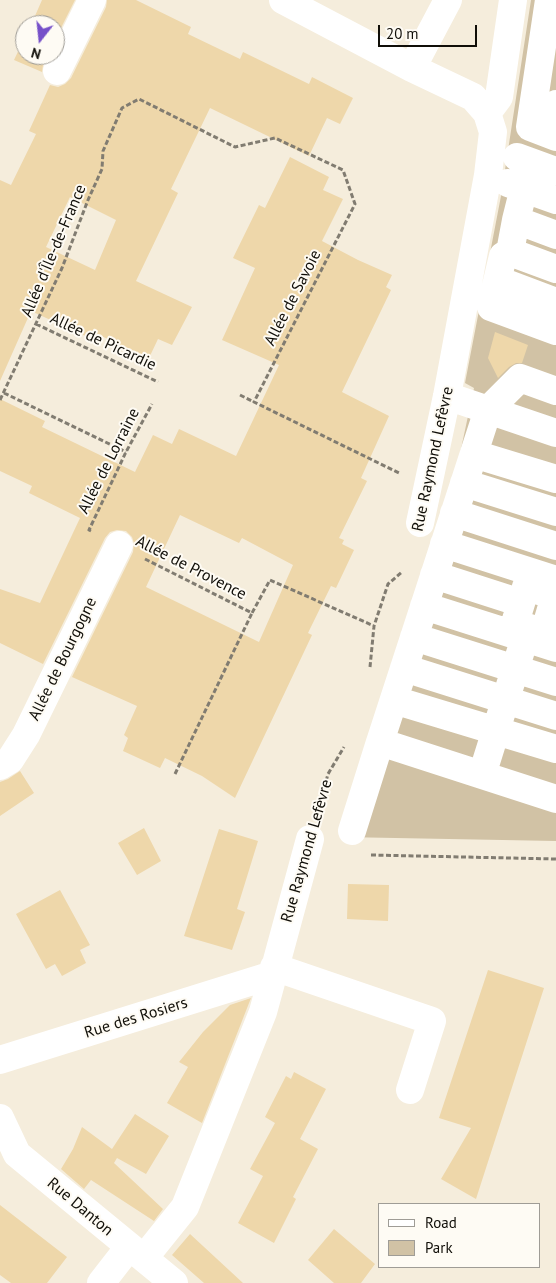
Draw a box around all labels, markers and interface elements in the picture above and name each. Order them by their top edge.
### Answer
north arrow [15,15,65,65]
scale bar [381,15,480,47]
text: 20 m [386,24,419,43]
text: N [29,44,43,63]
street label: Allée d'Île-de-France [17,182,91,320]
street label: Allée de Savoie [261,247,325,349]
street label: Allée de Picardie [47,309,159,375]
street label: Rue Raymond Lefèvre [408,385,458,533]
street label: Allée de Lorraine [74,405,144,517]
street label: Allée de Provence [132,532,250,604]
street label: Allée de Bourgogne [25,594,101,724]
street label: Rue Raymond Lefèvre [277,777,337,925]
street label: Rue des Rosiers [82,993,190,1043]
street label: Rue Danton [43,1174,117,1240]
legend [378,1203,541,1268]
text: Road [425,1213,457,1232]
text: Park [425,1238,453,1257]

